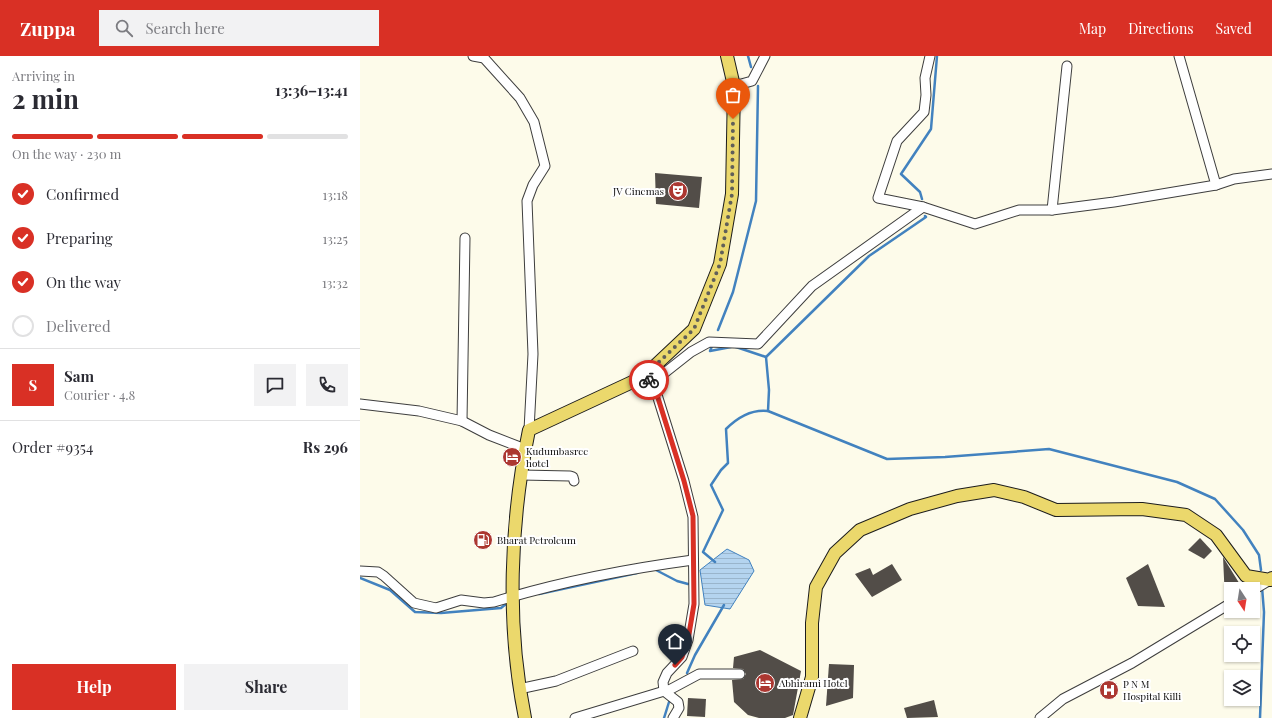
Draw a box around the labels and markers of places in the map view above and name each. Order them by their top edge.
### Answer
pin [716,78,750,119]
theatre icon: JV Cinemas [667,180,689,202]
place label: JV Cinemas [612,184,664,198]
place label: Kudumbasree hotel [526,444,588,470]
hotel icon: Kudumbasree hotel [501,446,523,468]
fuel station icon: Bharat Petroleum [472,529,494,551]
place label: Bharat Petroleum [497,533,576,547]
pin [658,624,692,665]
hotel icon: Abhirami Hotel [754,672,776,694]
place label: Abhirami Hotel [778,676,848,690]
place label: P N M Hospital Killi [1123,677,1181,703]
hospital icon: P N M Hospital Killi [1098,679,1120,701]

